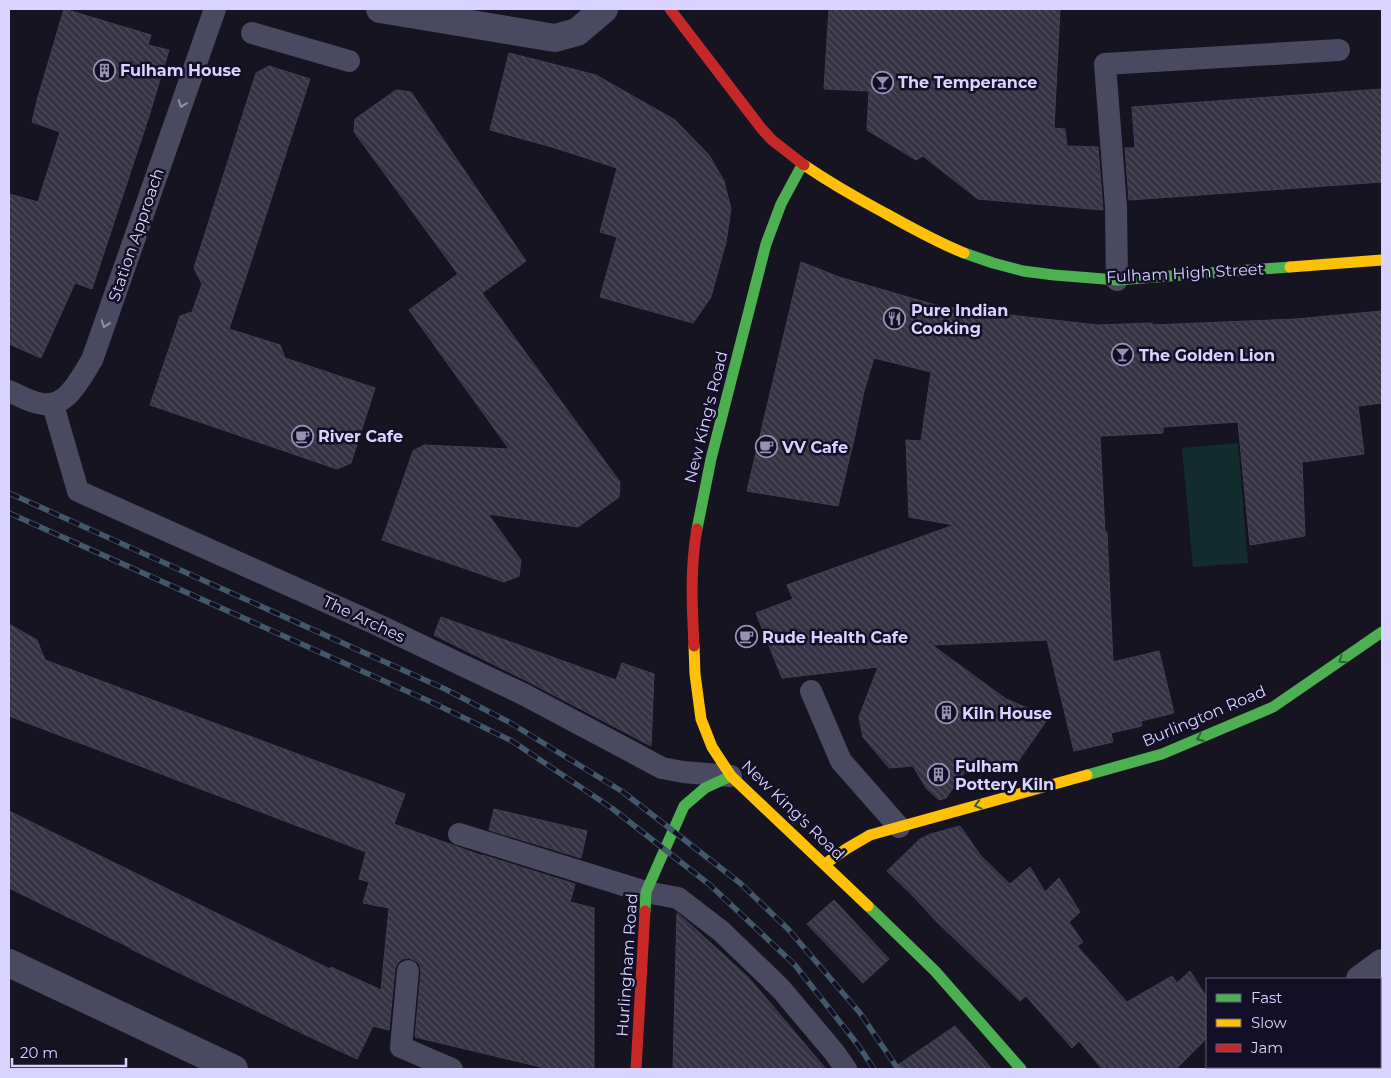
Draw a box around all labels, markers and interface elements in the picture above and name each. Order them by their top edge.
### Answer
building icon: Fulham House [92,58,116,82]
place label: Fulham House [120,61,241,80]
bar icon: The Temperance [870,70,894,94]
place label: The Temperance [898,73,1037,92]
one-way arrow [178,100,188,108]
street label: Station Approach [104,166,168,304]
street label: Fulham High Street [1106,259,1265,287]
place label: Pure Indian Cooking [911,301,1008,338]
restaurant icon: Pure Indian Cooking [883,307,907,331]
one-way arrow [101,319,111,328]
bar icon: The Golden Lion [1111,343,1135,367]
place label: The Golden Lion [1139,346,1275,365]
street label: New King's Road [680,349,732,485]
cafe icon: River Cafe [290,424,314,448]
place label: River Cafe [318,427,403,446]
cafe icon: VV Cafe [754,435,778,459]
place label: VV Cafe [781,438,848,457]
street label: The Arches [320,592,408,646]
cafe icon: Rude Health Cafe [734,625,758,649]
place label: Rude Health Cafe [762,628,908,647]
one-way arrow [1338,654,1348,663]
street label: Burlington Road [1139,681,1269,751]
building icon: Kiln House [934,701,958,725]
place label: Kiln House [962,704,1052,723]
one-way arrow [1196,731,1205,742]
street label: New King's Road [738,756,848,864]
place label: Fulham Pottery Kiln [955,757,1054,794]
building icon: Fulham Pottery Kiln [927,763,951,787]
one-way arrow [974,799,983,810]
street label: Hurlingham Road [613,893,641,1037]
legend [1206,978,1381,1068]
text: Fast [1251,988,1282,1007]
text: Slow [1251,1013,1287,1032]
scale bar [12,1036,126,1068]
text: Jam [1250,1038,1283,1057]
text: 20 m [20,1043,58,1062]

